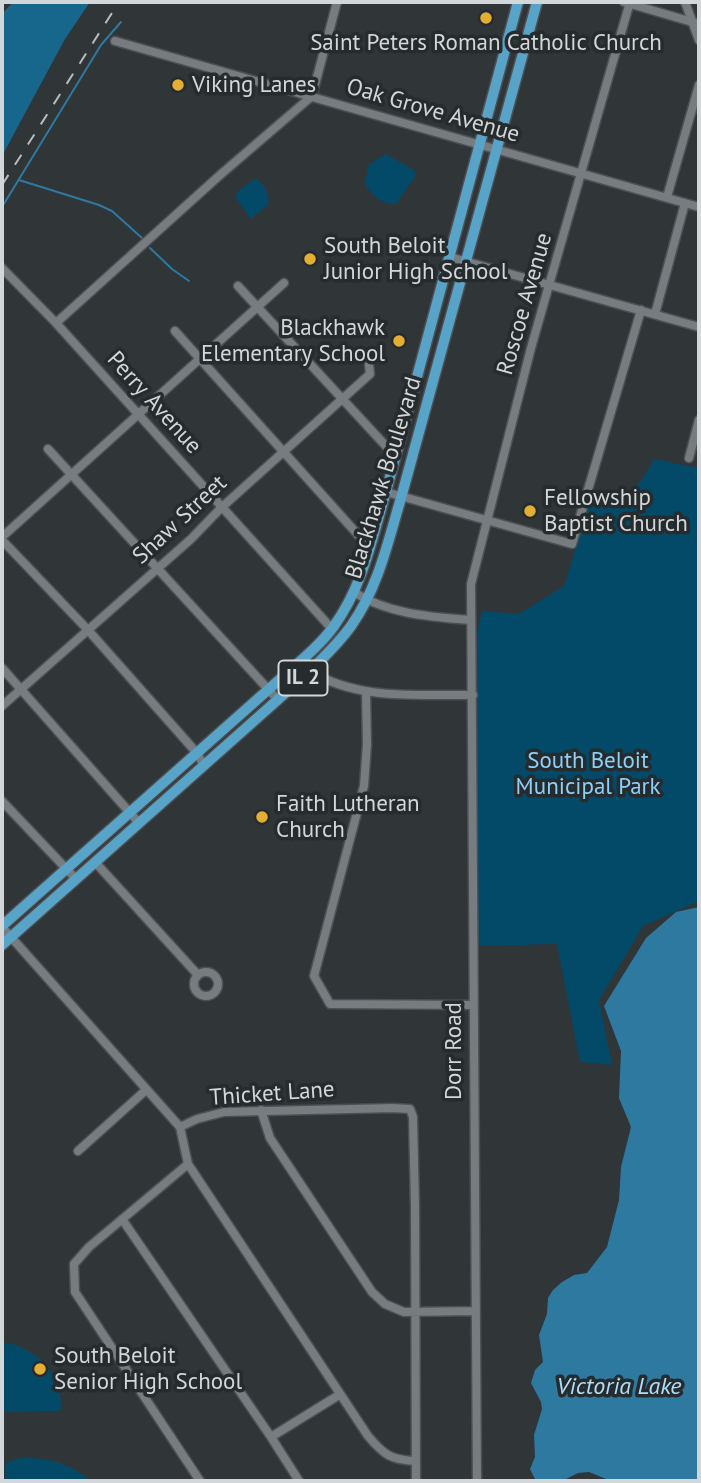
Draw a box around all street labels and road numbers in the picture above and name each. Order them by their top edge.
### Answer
street label: Oak Grove Avenue [343,73,523,149]
street label: Roscoe Avenue [492,230,558,378]
street label: Perry Avenue [101,346,207,460]
street label: Blackhawk Boulevard [340,374,428,582]
street label: Shaw Street [127,470,233,570]
road number: IL 2 [278,660,328,696]
street label: Dorr Road [440,1002,468,1100]
street label: Thicket Lane [209,1076,335,1112]

